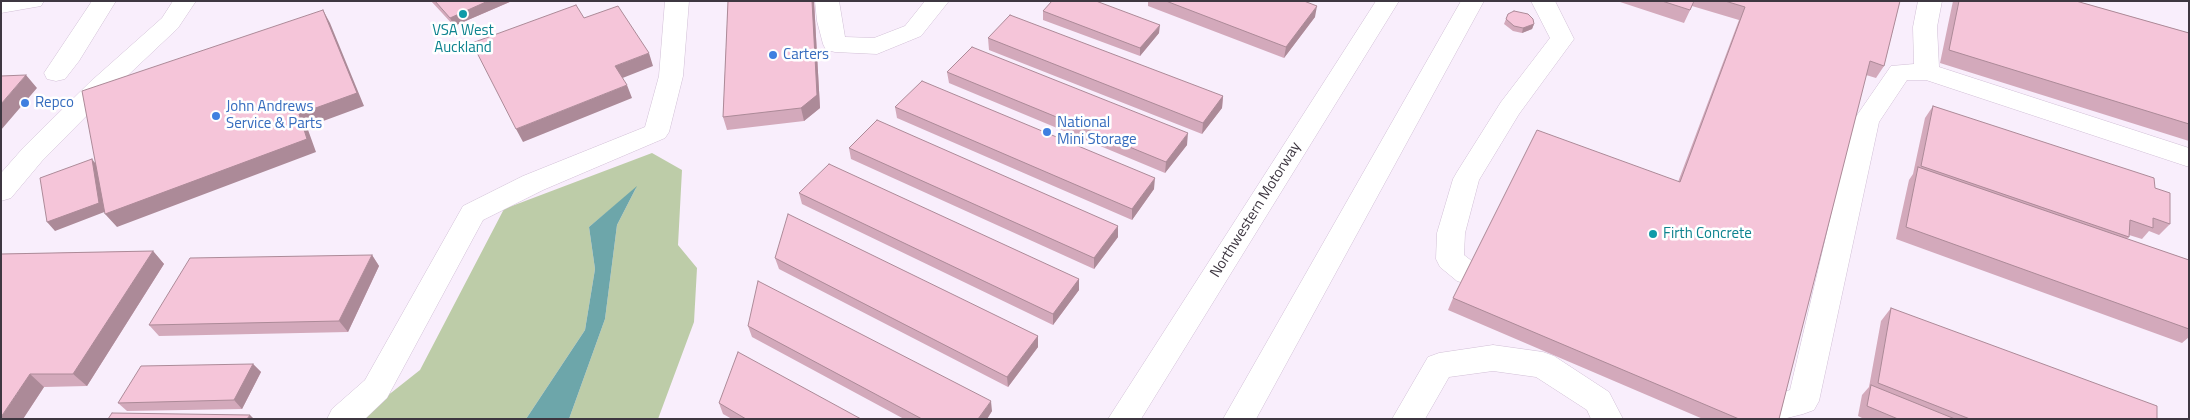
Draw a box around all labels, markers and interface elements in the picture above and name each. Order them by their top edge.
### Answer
marker: VSA West Auckland [457,8,469,20]
place label: VSA West Auckland [432,22,494,57]
place label: Carters [783,46,829,64]
marker: Carters [767,49,779,61]
place label: Repco [35,94,74,112]
marker: Repco [19,97,31,109]
place label: John Andrews Service & Parts [226,98,322,133]
marker: John Andrews Service & Parts [210,110,222,122]
place label: National Mini Storage [1057,114,1137,149]
marker: National Mini Storage [1041,126,1053,138]
street label: Northwestern Motorway [1207,139,1305,281]
place label: Firth Concrete [1663,225,1752,243]
marker: Firth Concrete [1647,228,1659,240]

